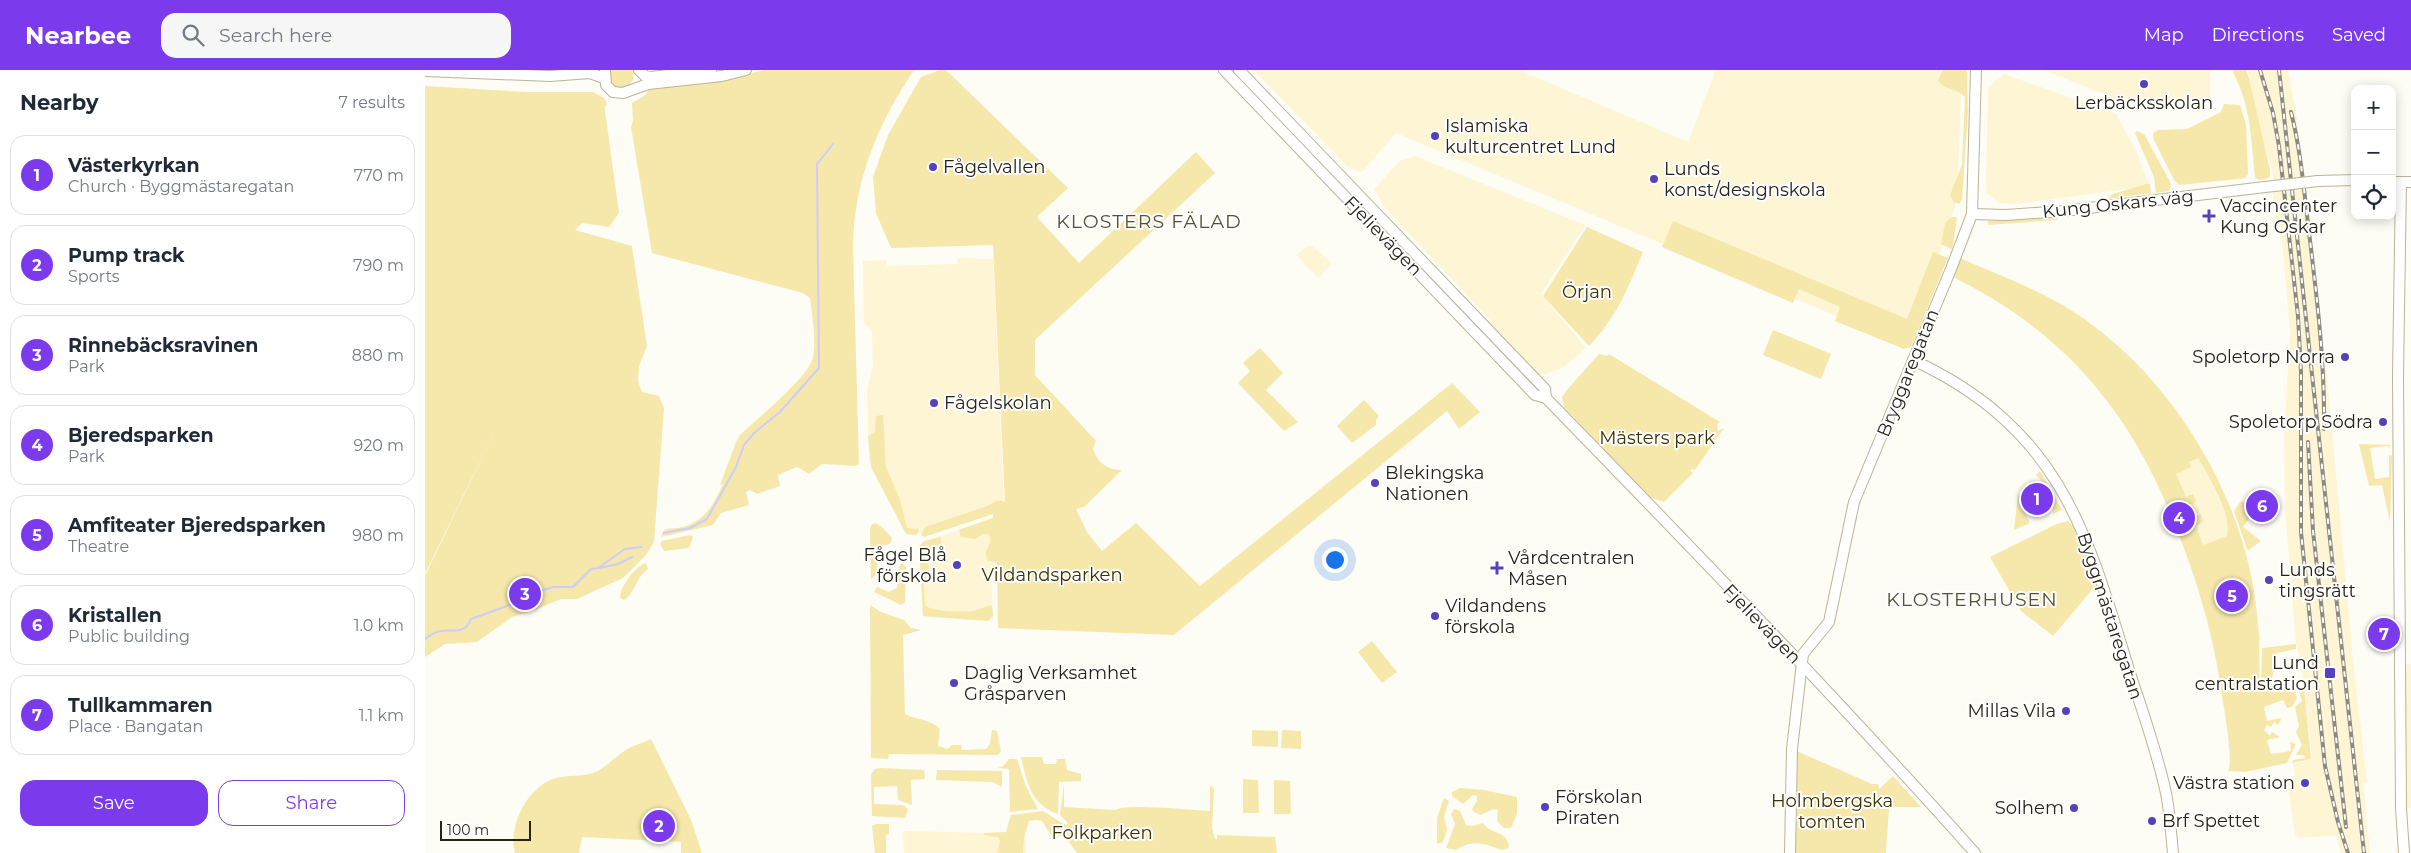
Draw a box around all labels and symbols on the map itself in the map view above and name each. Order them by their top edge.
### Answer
marker: Lerbäcksskolan [2138,78,2150,90]
place label: Lerbäcksskolan [2075,92,2213,114]
place label: Islamiska kulturcentret Lund [1445,115,1616,158]
marker: Islamiska kulturcentret Lund [1429,130,1441,142]
place label: Fågelvallen [943,156,1045,178]
place label: Lunds konst/designskola [1664,158,1826,201]
marker: Fågelvallen [927,161,939,173]
marker: Lunds konst/designskola [1648,173,1660,185]
street label: Kung Oskars väg [2041,185,2195,223]
street label: Fjelievägen [1339,191,1427,281]
place label: Vaccincenter Kung Oskar [2220,195,2337,238]
marker: Vaccincenter Kung Oskar [2202,209,2216,223]
district label: KLOSTERS FÄLAD [1056,210,1242,233]
park label: Örjan [1562,281,1612,303]
street label: Bryggaregatan [1872,306,1944,440]
place label: Spoletorp Norra [2192,346,2335,368]
marker: Spoletorp Norra [2339,351,2351,363]
place label: Fågelskolan [944,392,1052,414]
marker: Fågelskolan [928,397,940,409]
place label: Spoletorp Södra [2229,411,2373,433]
marker: Spoletorp Södra [2377,416,2389,428]
park label: Mästers park [1599,427,1715,449]
place label: Blekingska Nationen [1385,462,1484,505]
marker: Blekingska Nationen [1369,477,1381,489]
pin: 1 [2021,480,2053,518]
pin: 6 [2246,487,2278,525]
pin: 4 [2163,499,2195,537]
street label: Byggmästaregatan [2073,530,2147,702]
place label: Fågel Blå förskola [864,544,947,587]
your location [1322,547,1348,573]
place label: Vårdcentralen Måsen [1508,547,1635,590]
marker: Fågel Blå förskola [951,559,963,571]
place label: Lunds tingsrätt [2279,559,2356,602]
marker: Vårdcentralen Måsen [1490,561,1504,575]
park label: Vildandsparken [981,564,1123,586]
marker: Lunds tingsrätt [2263,574,2275,586]
pin: 3 [509,575,541,613]
pin: 5 [2216,577,2248,615]
street label: Fjelievägen [1718,579,1806,669]
district label: KLOSTERHUSEN [1886,588,2058,611]
place label: Vildandens förskola [1445,595,1546,638]
marker: Vildandens förskola [1429,610,1441,622]
pin: 7 [2368,615,2400,653]
place label: Lund centralstation [2195,652,2319,695]
place label: Daglig Verksamhet Gråsparven [964,662,1137,705]
marker: Lund centralstation [2323,666,2337,680]
marker: Daglig Verksamhet Gråsparven [948,677,960,689]
place label: Millas Vila [1968,700,2056,722]
marker: Millas Vila [2060,705,2072,717]
place label: Västra station [2173,772,2295,794]
marker: Västra station [2299,777,2311,789]
place label: Förskolan Piraten [1555,786,1643,829]
park label: Holmbergska tomten [1771,790,1893,833]
place label: Solhem [1995,797,2064,819]
marker: Förskolan Piraten [1539,801,1551,813]
marker: Solhem [2068,802,2080,814]
pin: 2 [643,807,675,845]
place label: Brf Spettet [2162,810,2260,832]
marker: Brf Spettet [2146,815,2158,827]
scale bar [440,818,531,841]
park label: Folkparken [1051,822,1153,844]

